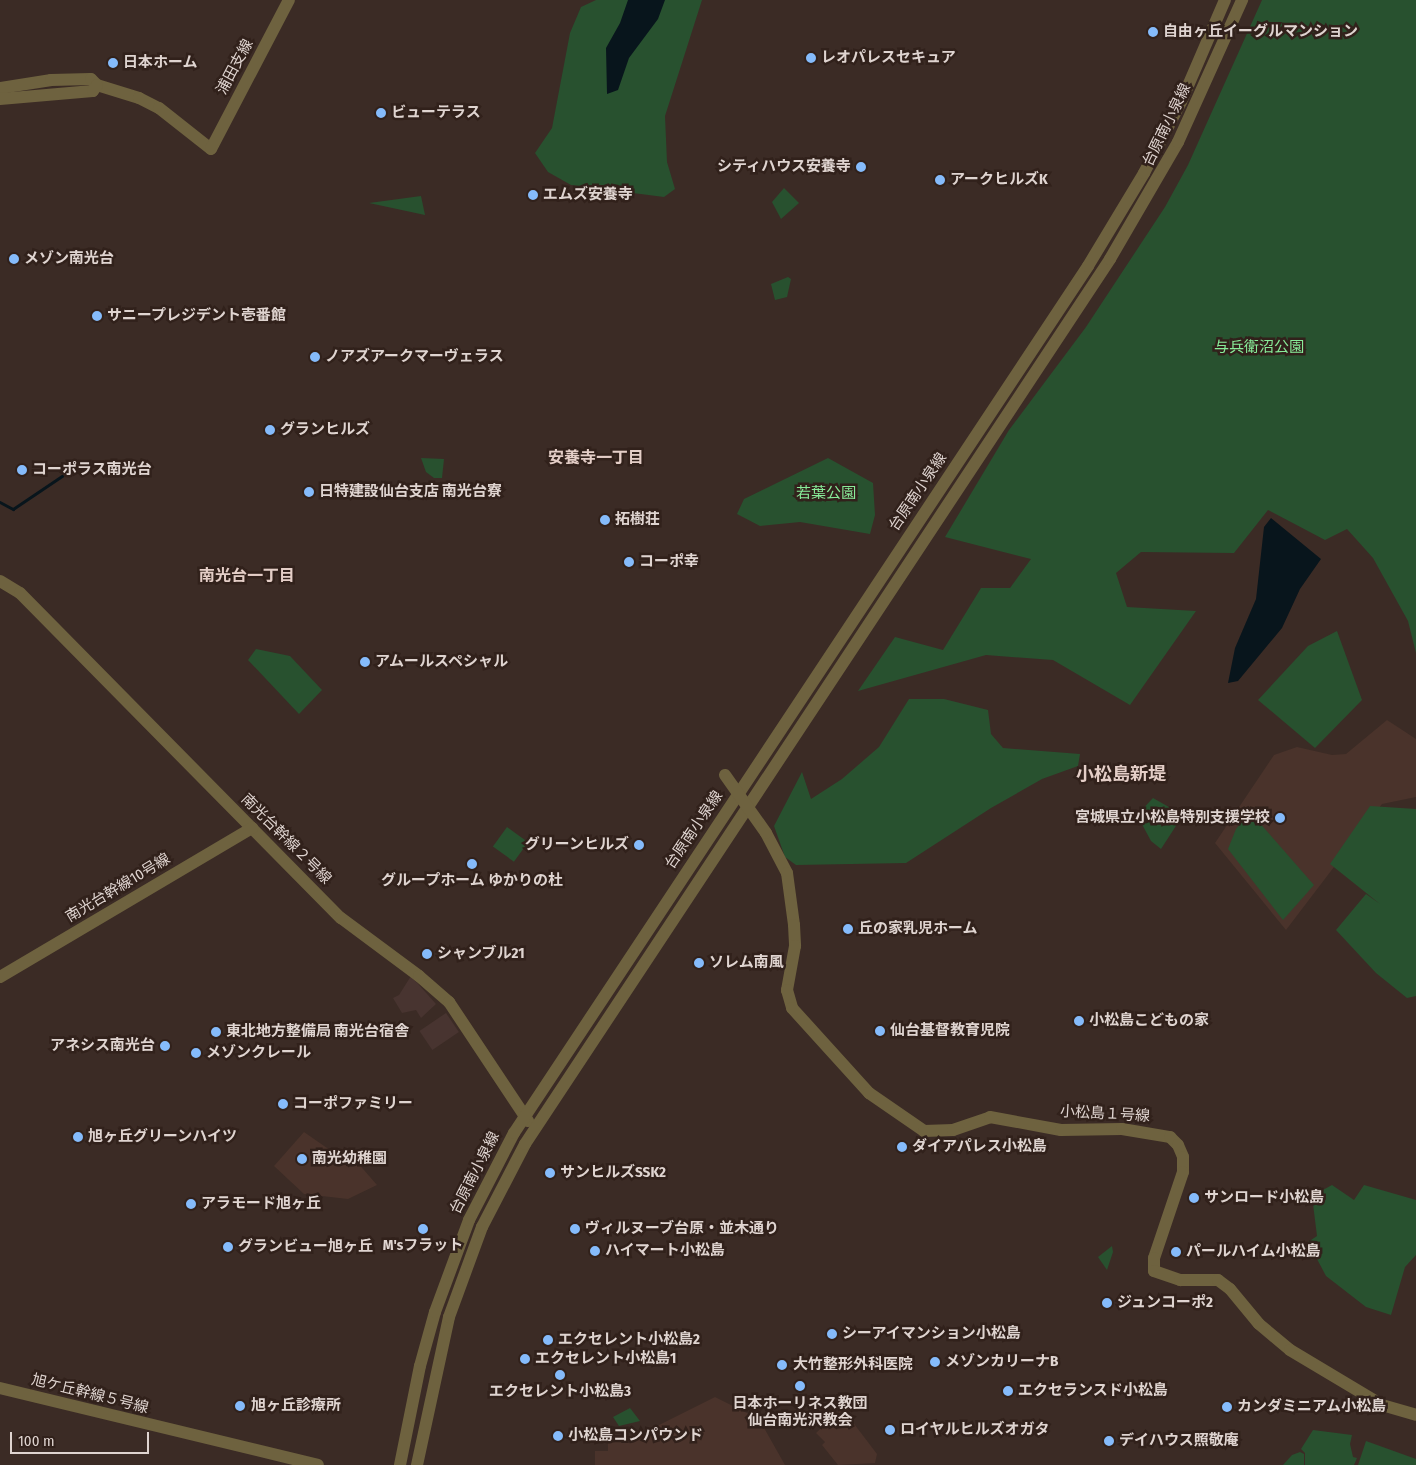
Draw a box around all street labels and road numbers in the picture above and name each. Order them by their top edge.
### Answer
street label: 浦田支線 [213,36,257,98]
street label: 台原南小泉線 [1139,81,1195,169]
street label: 台原南小泉線 [885,450,951,534]
street label: 台原南小泉線 [661,788,727,872]
street label: 南光台幹線２号線 [237,790,335,888]
street label: 南光台幹線10号線 [63,850,173,926]
street label: 小松島１号線 [1060,1103,1150,1125]
street label: 台原南小泉線 [447,1129,503,1217]
street label: 旭ケ丘幹線５号線 [30,1371,150,1417]

